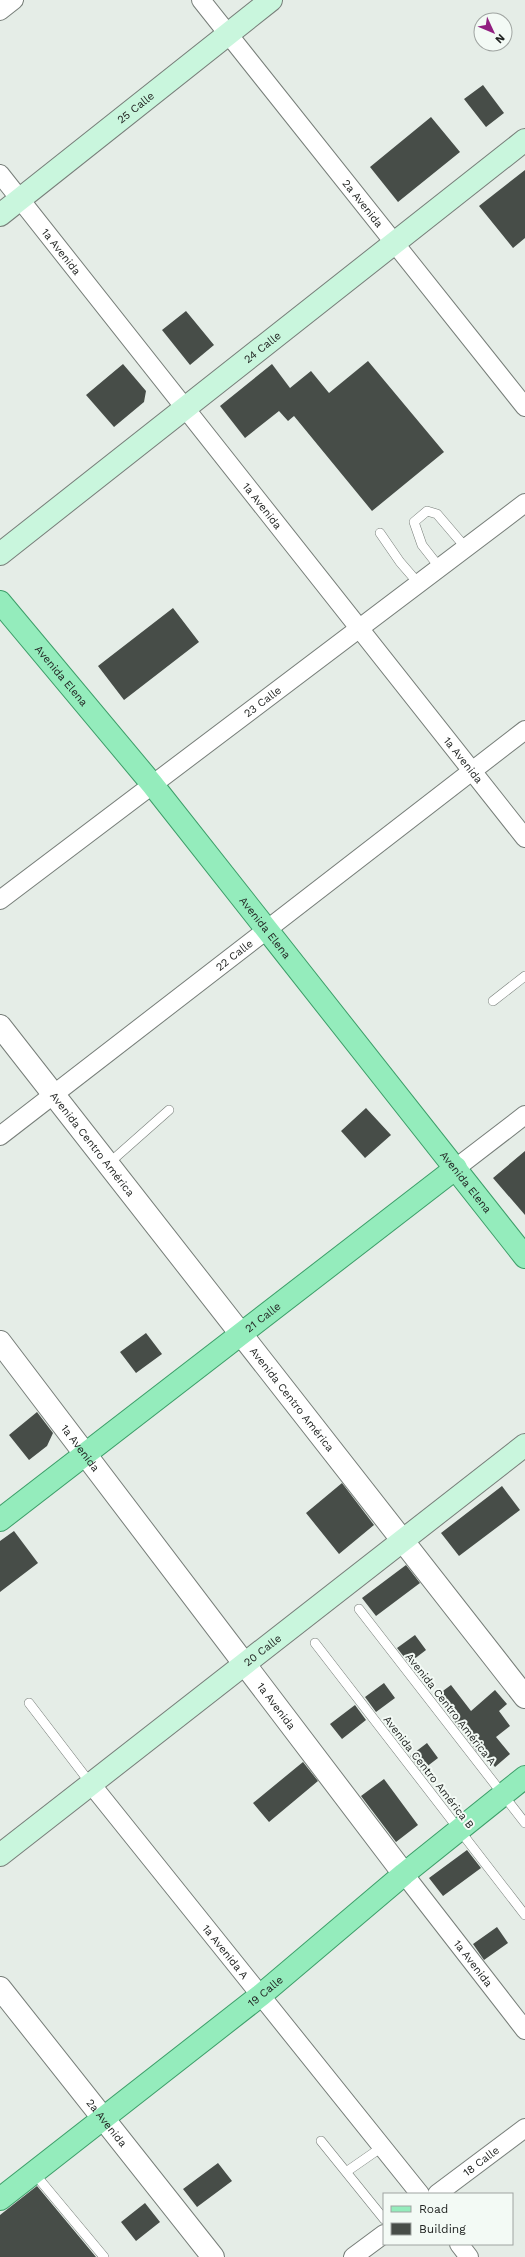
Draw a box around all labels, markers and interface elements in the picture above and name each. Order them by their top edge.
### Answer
north arrow [473,12,513,52]
text: N [492,31,507,46]
street label: 25 Calle [115,89,157,126]
street label: 2a Avenida [340,177,386,230]
street label: 1a Avenida [39,226,83,278]
street label: 24 Calle [241,329,284,366]
street label: 1a Avenida [240,480,284,532]
street label: Avenida Elena [32,643,90,709]
street label: 23 Calle [241,684,284,720]
street label: 1a Avenida [441,734,485,786]
street label: Avenida Elena [236,894,293,961]
street label: 22 Calle [213,937,256,974]
street label: Avenida Centro América [47,1090,137,1199]
street label: Avenida Elena [437,1149,494,1216]
street label: 21 Calle [243,1300,283,1335]
street label: Avenida Centro América [247,1345,337,1454]
street label: 1a Avenida [58,1422,102,1474]
street label: 20 Calle [241,1632,284,1669]
street label: Avenida Centro América A [403,1651,499,1768]
street label: 1a Avenida [254,1680,298,1732]
street label: Avenida Centro América B [381,1713,477,1831]
street label: 1a Avenida A [200,1922,251,1982]
street label: 1a Avenida [451,1938,495,1990]
street label: 19 Calle [245,1973,286,2010]
street label: 2a Avenida [83,2097,129,2150]
street label: 18 Calle [461,2144,502,2179]
legend [383,2193,513,2245]
text: Road [419,2202,448,2216]
text: Building [419,2222,466,2236]

